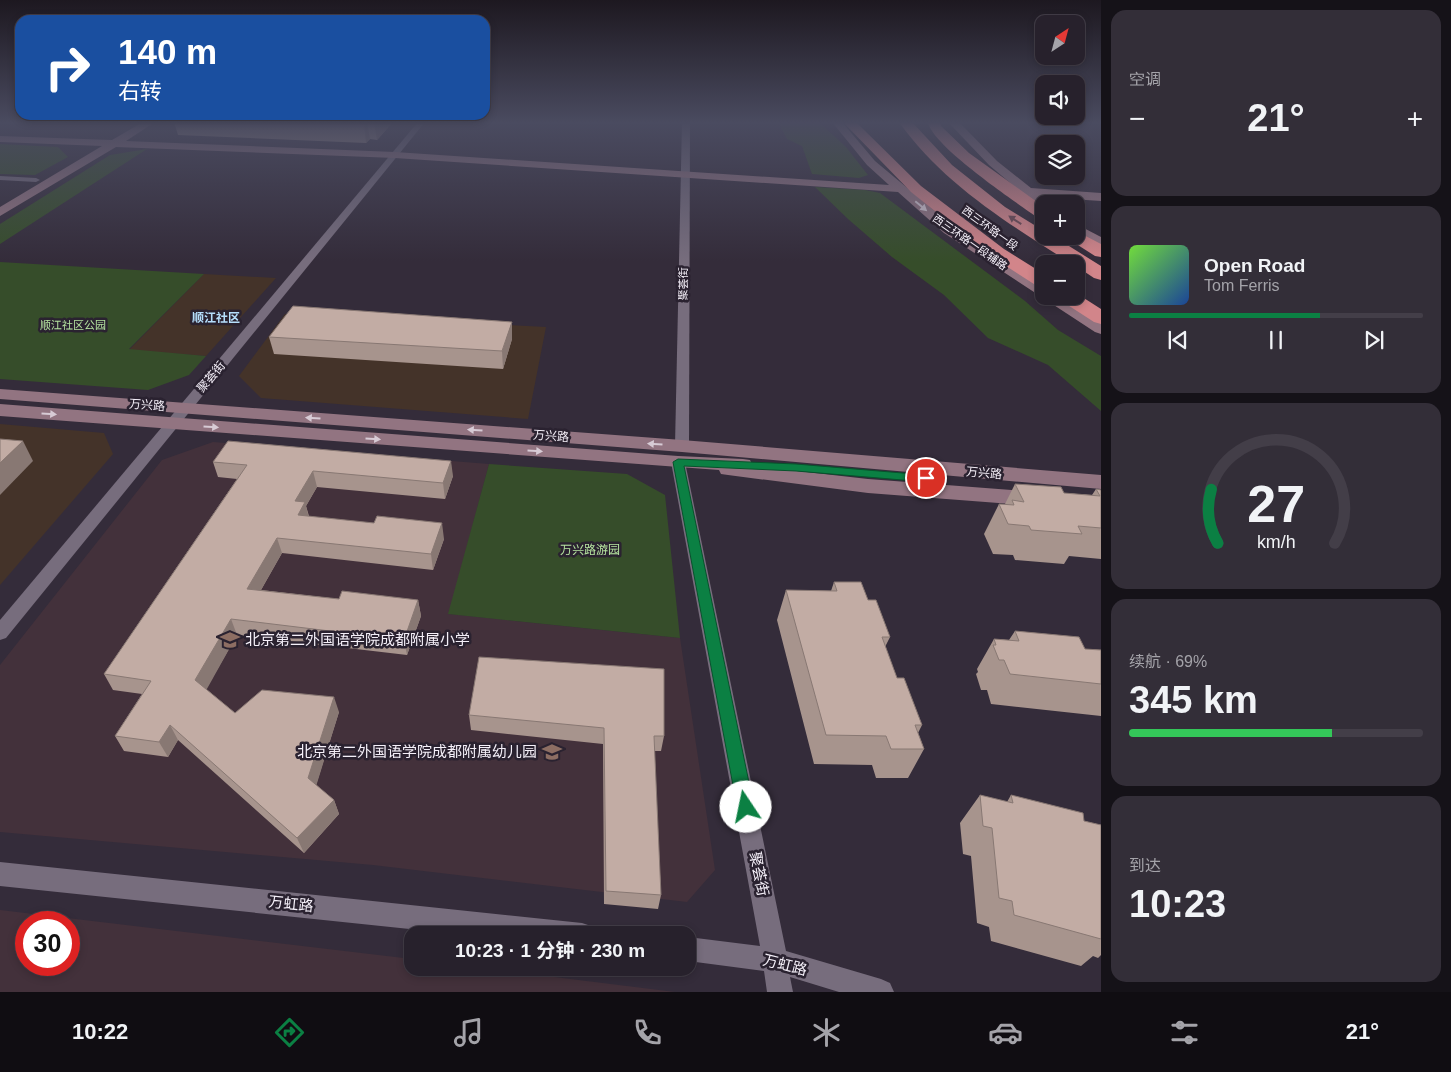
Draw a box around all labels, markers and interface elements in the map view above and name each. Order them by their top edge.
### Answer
north arrow [1035,15,1085,65]
map controls [1035,15,1085,305]
text: 140 m [118,32,217,71]
icon: right [35,35,100,100]
text: 空调 [1129,71,1161,88]
button: sound [1035,75,1085,125]
text: 右转 [118,79,162,104]
text: 21° [1247,97,1305,139]
text: − [1129,103,1145,134]
text: + [1407,103,1423,134]
button: layers [1035,135,1085,185]
button: + [1035,195,1085,245]
one-way arrow [914,200,926,212]
street label: 西三环路一段 [960,204,1020,252]
street label: 西三环路一段辅路 [931,212,1009,272]
one-way arrow [1008,216,1022,225]
button: − [1035,255,1085,305]
text: Open Road [1204,255,1305,276]
street label: 聚荟街 [677,268,689,301]
text: Tom Ferris [1204,277,1280,294]
district label: 顺江社区 [192,311,240,325]
park label: 顺江社区公园 [40,319,106,331]
icon: previous [1164,326,1192,354]
icon: pause [1262,326,1290,354]
icon: next [1360,326,1388,354]
street label: 聚荟街 [194,359,228,395]
street label: 万兴路 [129,397,165,413]
one-way arrow [41,410,57,418]
one-way arrow [305,413,321,421]
one-way arrow [203,423,219,431]
one-way arrow [467,426,483,434]
street label: 万兴路 [533,428,569,444]
one-way arrow [365,435,381,443]
one-way arrow [647,440,663,448]
one-way arrow [527,448,543,456]
pin [905,457,947,499]
icon: arrive [912,464,940,492]
street label: 万兴路 [965,464,1003,482]
text: 27 [1247,475,1305,533]
text: km/h [1257,532,1295,552]
park label: 万兴路游园 [560,543,620,557]
school or university icon: 北京第二外国语学院成都附属小学 [219,629,241,651]
place label: 北京第二外国语学院成都附属小学 [245,631,470,648]
text: 续航 · 69% [1129,653,1207,670]
text: 345 km [1129,679,1258,721]
school or university icon: 北京第二外国语学院成都附属幼儿园 [541,741,563,763]
place label: 北京第二外国语学院成都附属幼儿园 [297,743,537,760]
position arrow [719,780,771,832]
street label: 聚荟街 [747,850,772,898]
text: 到达 [1129,857,1161,874]
text: 10:23 [1129,883,1226,925]
street label: 万虹路 [268,893,314,914]
speed limit sign: 30 [15,911,80,976]
text: 10:23 · 1 分钟 · 230 m [455,940,645,961]
street label: 万虹路 [761,951,809,978]
icon: directions [272,1015,307,1050]
icon: music [451,1015,486,1050]
icon: phone [630,1015,665,1050]
icon: climate [809,1015,844,1050]
icon: car [988,1015,1023,1050]
icon: filters [1167,1015,1202,1050]
text: 10:22 [72,1019,128,1044]
text: 21° [1346,1019,1379,1044]

